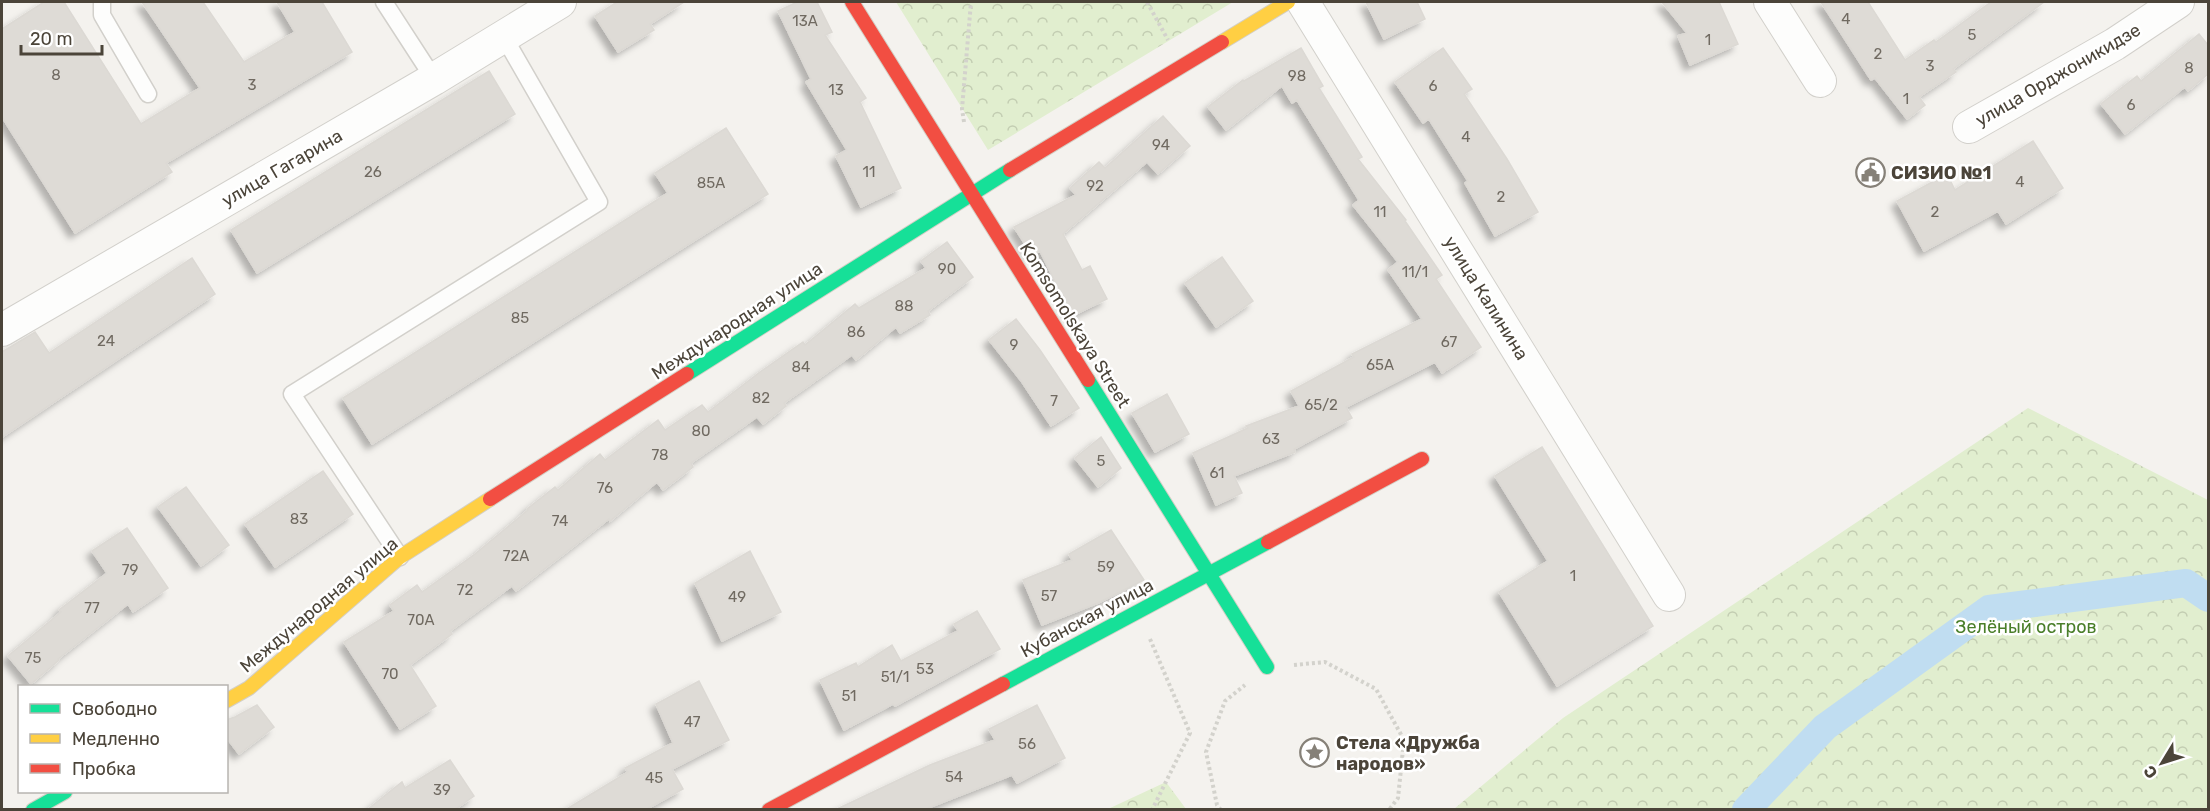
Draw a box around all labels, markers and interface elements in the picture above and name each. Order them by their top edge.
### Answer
house number: 4 [1841,10,1851,28]
house number: 13А [792,12,818,30]
scale bar [21,18,102,56]
street label: улица Орджоникидзе [1971,19,2145,131]
house number: 5 [1968,26,1977,44]
text: 20 m [30,28,72,50]
house number: 1 [1705,31,1711,49]
house number: 2 [1874,45,1883,63]
house number: 3 [1925,57,1935,75]
house number: 8 [2184,59,2194,77]
house number: 8 [51,66,61,84]
house number: 98 [1288,67,1306,85]
house number: 3 [247,76,257,94]
house number: 6 [1428,77,1438,95]
house number: 13 [828,81,844,99]
house number: 1 [1903,90,1909,108]
house number: 6 [2126,96,2136,114]
street label: улица Гагарина [218,125,346,211]
house number: 4 [1461,128,1471,146]
house number: 94 [1152,136,1170,154]
public building icon: СИЗИО №1 [1854,157,1886,189]
place label: СИЗИО №1 [1891,162,1991,184]
house number: 26 [364,163,382,181]
house number: 11 [863,163,875,181]
house number: 4 [2015,173,2025,191]
house number: 85А [697,174,725,192]
house number: 92 [1086,177,1104,195]
house number: 2 [1497,188,1506,206]
house number: 11 [1374,203,1386,221]
house number: 2 [1931,203,1940,221]
street label: улица Калинина [1439,232,1533,364]
street label: Komsomolskaya Street [1015,238,1135,412]
street label: Международная улица [648,258,826,384]
house number: 90 [938,260,956,278]
house number: 11/1 [1402,263,1428,281]
house number: 88 [894,297,914,315]
house number: 85 [511,309,529,327]
house number: 86 [847,323,865,341]
house number: 24 [97,332,115,350]
house number: 67 [1441,333,1457,351]
house number: 9 [1010,336,1019,354]
house number: 65А [1366,356,1394,374]
house number: 84 [792,358,810,376]
house number: 82 [752,389,770,407]
house number: 7 [1050,392,1058,410]
house number: 65/2 [1304,396,1338,414]
house number: 80 [691,422,711,440]
house number: 63 [1262,430,1280,448]
house number: 78 [651,446,669,464]
house number: 5 [1097,452,1106,470]
house number: 61 [1209,464,1225,482]
house number: 76 [597,479,613,497]
house number: 83 [290,510,308,528]
house number: 74 [552,512,568,530]
street label: Международная улица [236,533,402,677]
house number: 72А [503,547,529,565]
house number: 59 [1097,558,1115,576]
house number: 79 [122,561,138,579]
house number: 1 [1570,567,1576,585]
street label: Кубанская улица [1017,574,1157,662]
house number: 72 [457,581,473,599]
house number: 57 [1041,587,1058,605]
house number: 49 [728,588,746,606]
house number: 77 [84,599,100,617]
house number: 70А [407,611,435,629]
park label: Зелёный остров [1955,616,2097,638]
house number: 75 [25,649,41,667]
house number: 53 [916,660,934,678]
house number: 70 [381,665,399,683]
house number: 51/1 [881,668,909,686]
legend [18,685,228,793]
house number: 51 [841,687,857,705]
text: Свободно [72,698,157,720]
house number: 47 [684,713,701,731]
text: Медленно [72,728,160,750]
place label: Стела «Дружба народов» [1336,732,1480,775]
north arrow [2132,733,2192,793]
house number: 56 [1018,735,1036,753]
place icon: Стела «Дружба народов» [1299,737,1331,769]
text: Пробка [72,758,136,780]
text: С [2140,762,2162,782]
house number: 54 [945,768,963,786]
house number: 45 [645,769,663,787]
house number: 39 [433,781,451,799]

